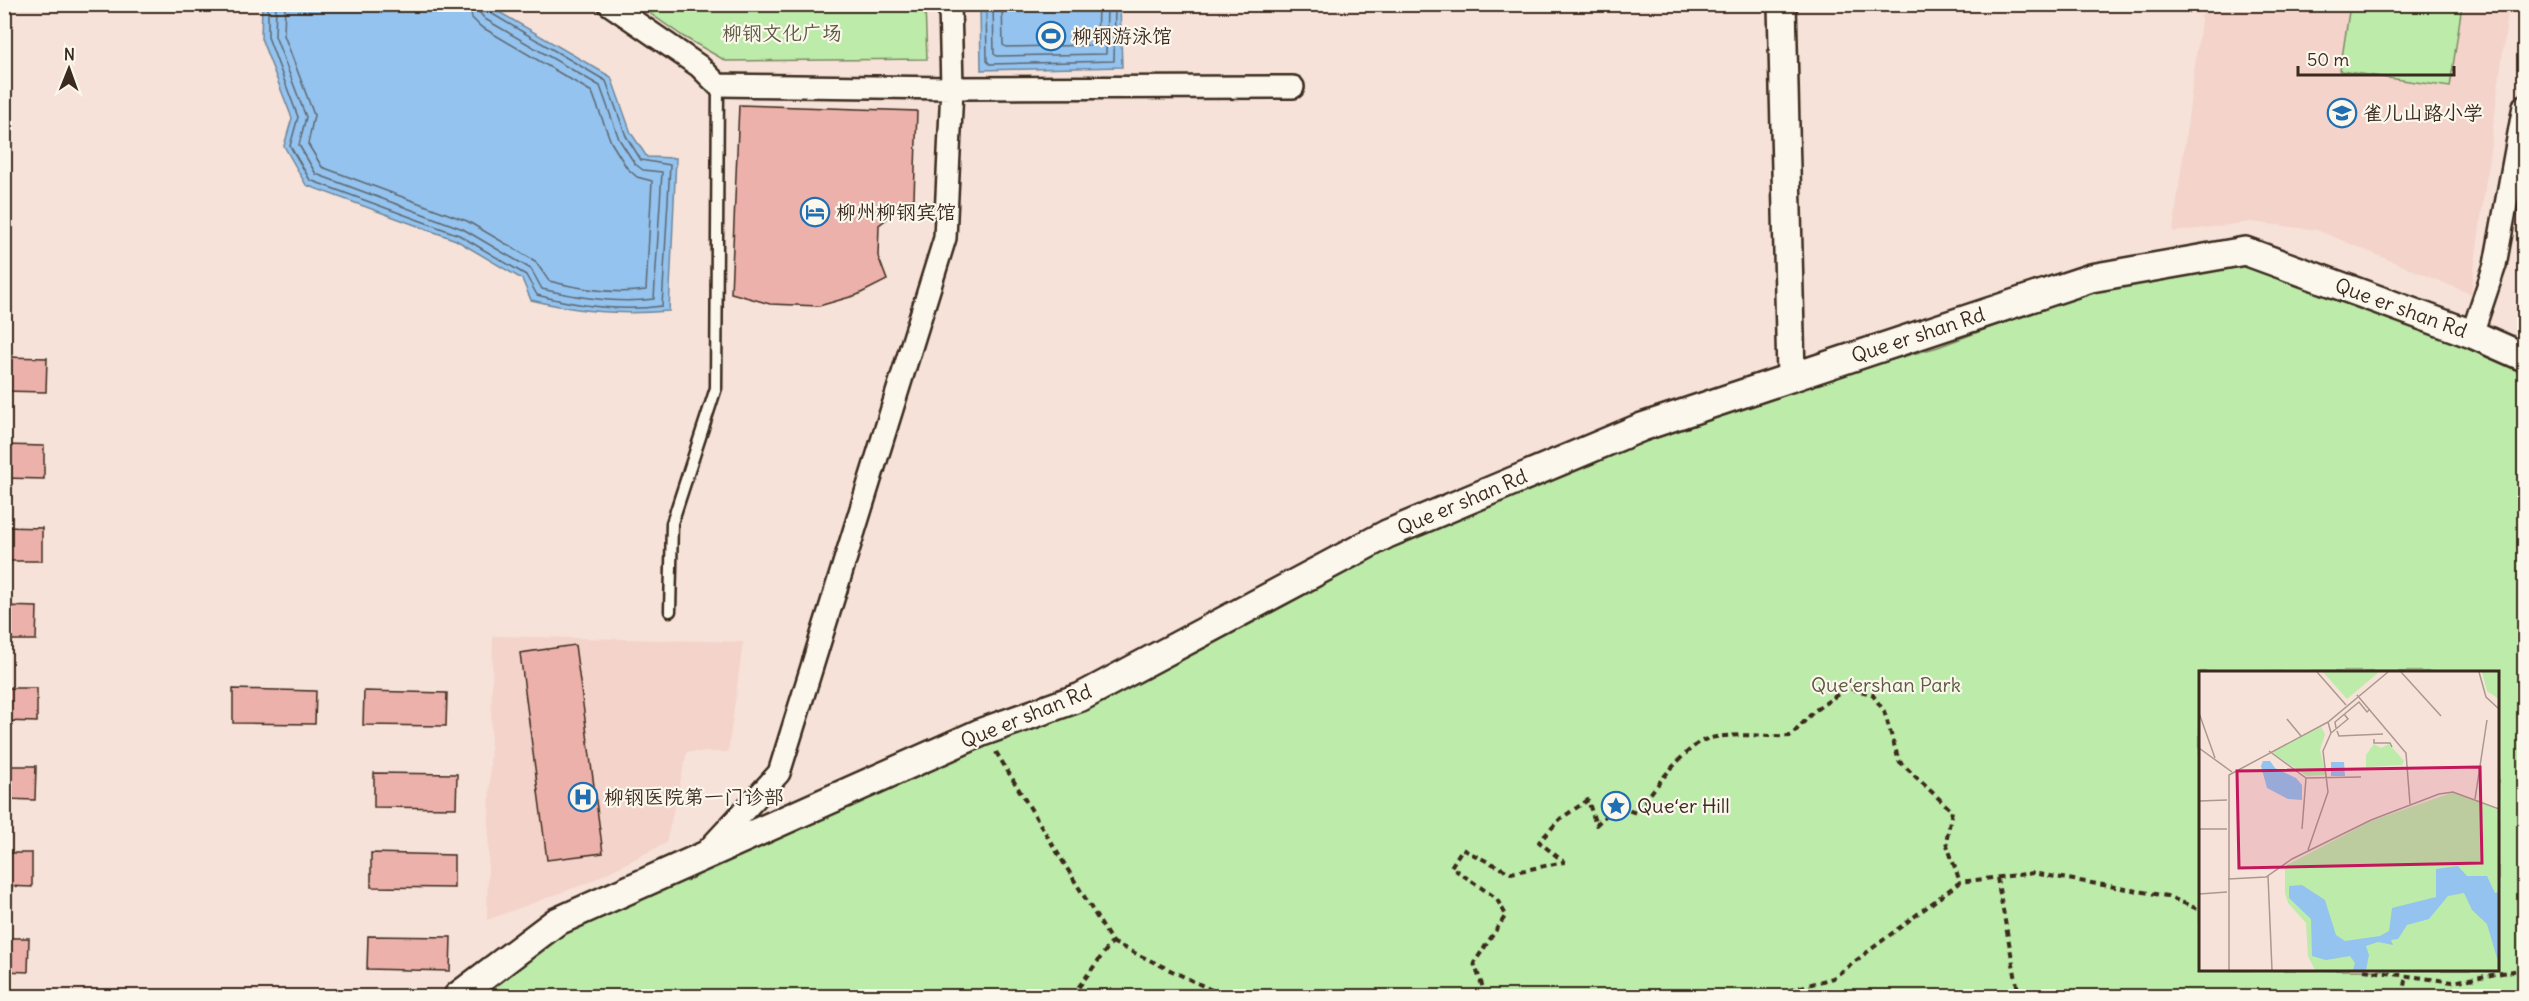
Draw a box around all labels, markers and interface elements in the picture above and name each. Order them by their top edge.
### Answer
park label: 柳钢文化广场 [722,20,842,45]
sports icon: 柳钢游泳馆 [1035,20,1067,52]
place label: 柳钢游泳馆 [1072,23,1172,48]
north arrow [39,39,99,99]
scale bar [2298,39,2454,77]
text: N [64,44,75,64]
text: 50 m [2307,48,2349,71]
school or university icon: 雀儿山路小学 [2326,97,2358,129]
place label: 雀儿山路小学 [2363,100,2483,125]
hotel icon: 柳州柳钢宾馆 [799,196,831,228]
place label: 柳州柳钢宾馆 [836,199,956,224]
street label: Que er shan Rd [2332,272,2471,343]
street label: Que er shan Rd [1848,301,1988,368]
street label: Que er shan Rd [1393,463,1531,540]
inset map [2199,671,2499,971]
park label: Que‘ershan Park [1811,672,1961,697]
street label: Que er shan Rd [957,678,1095,753]
hospital icon: 柳钢医院第一门诊部 [567,781,599,813]
place label: 柳钢医院第一门诊部 [604,784,784,809]
place icon: Que‘er Hill [1600,790,1632,822]
place label: Que‘er Hill [1637,793,1730,818]

